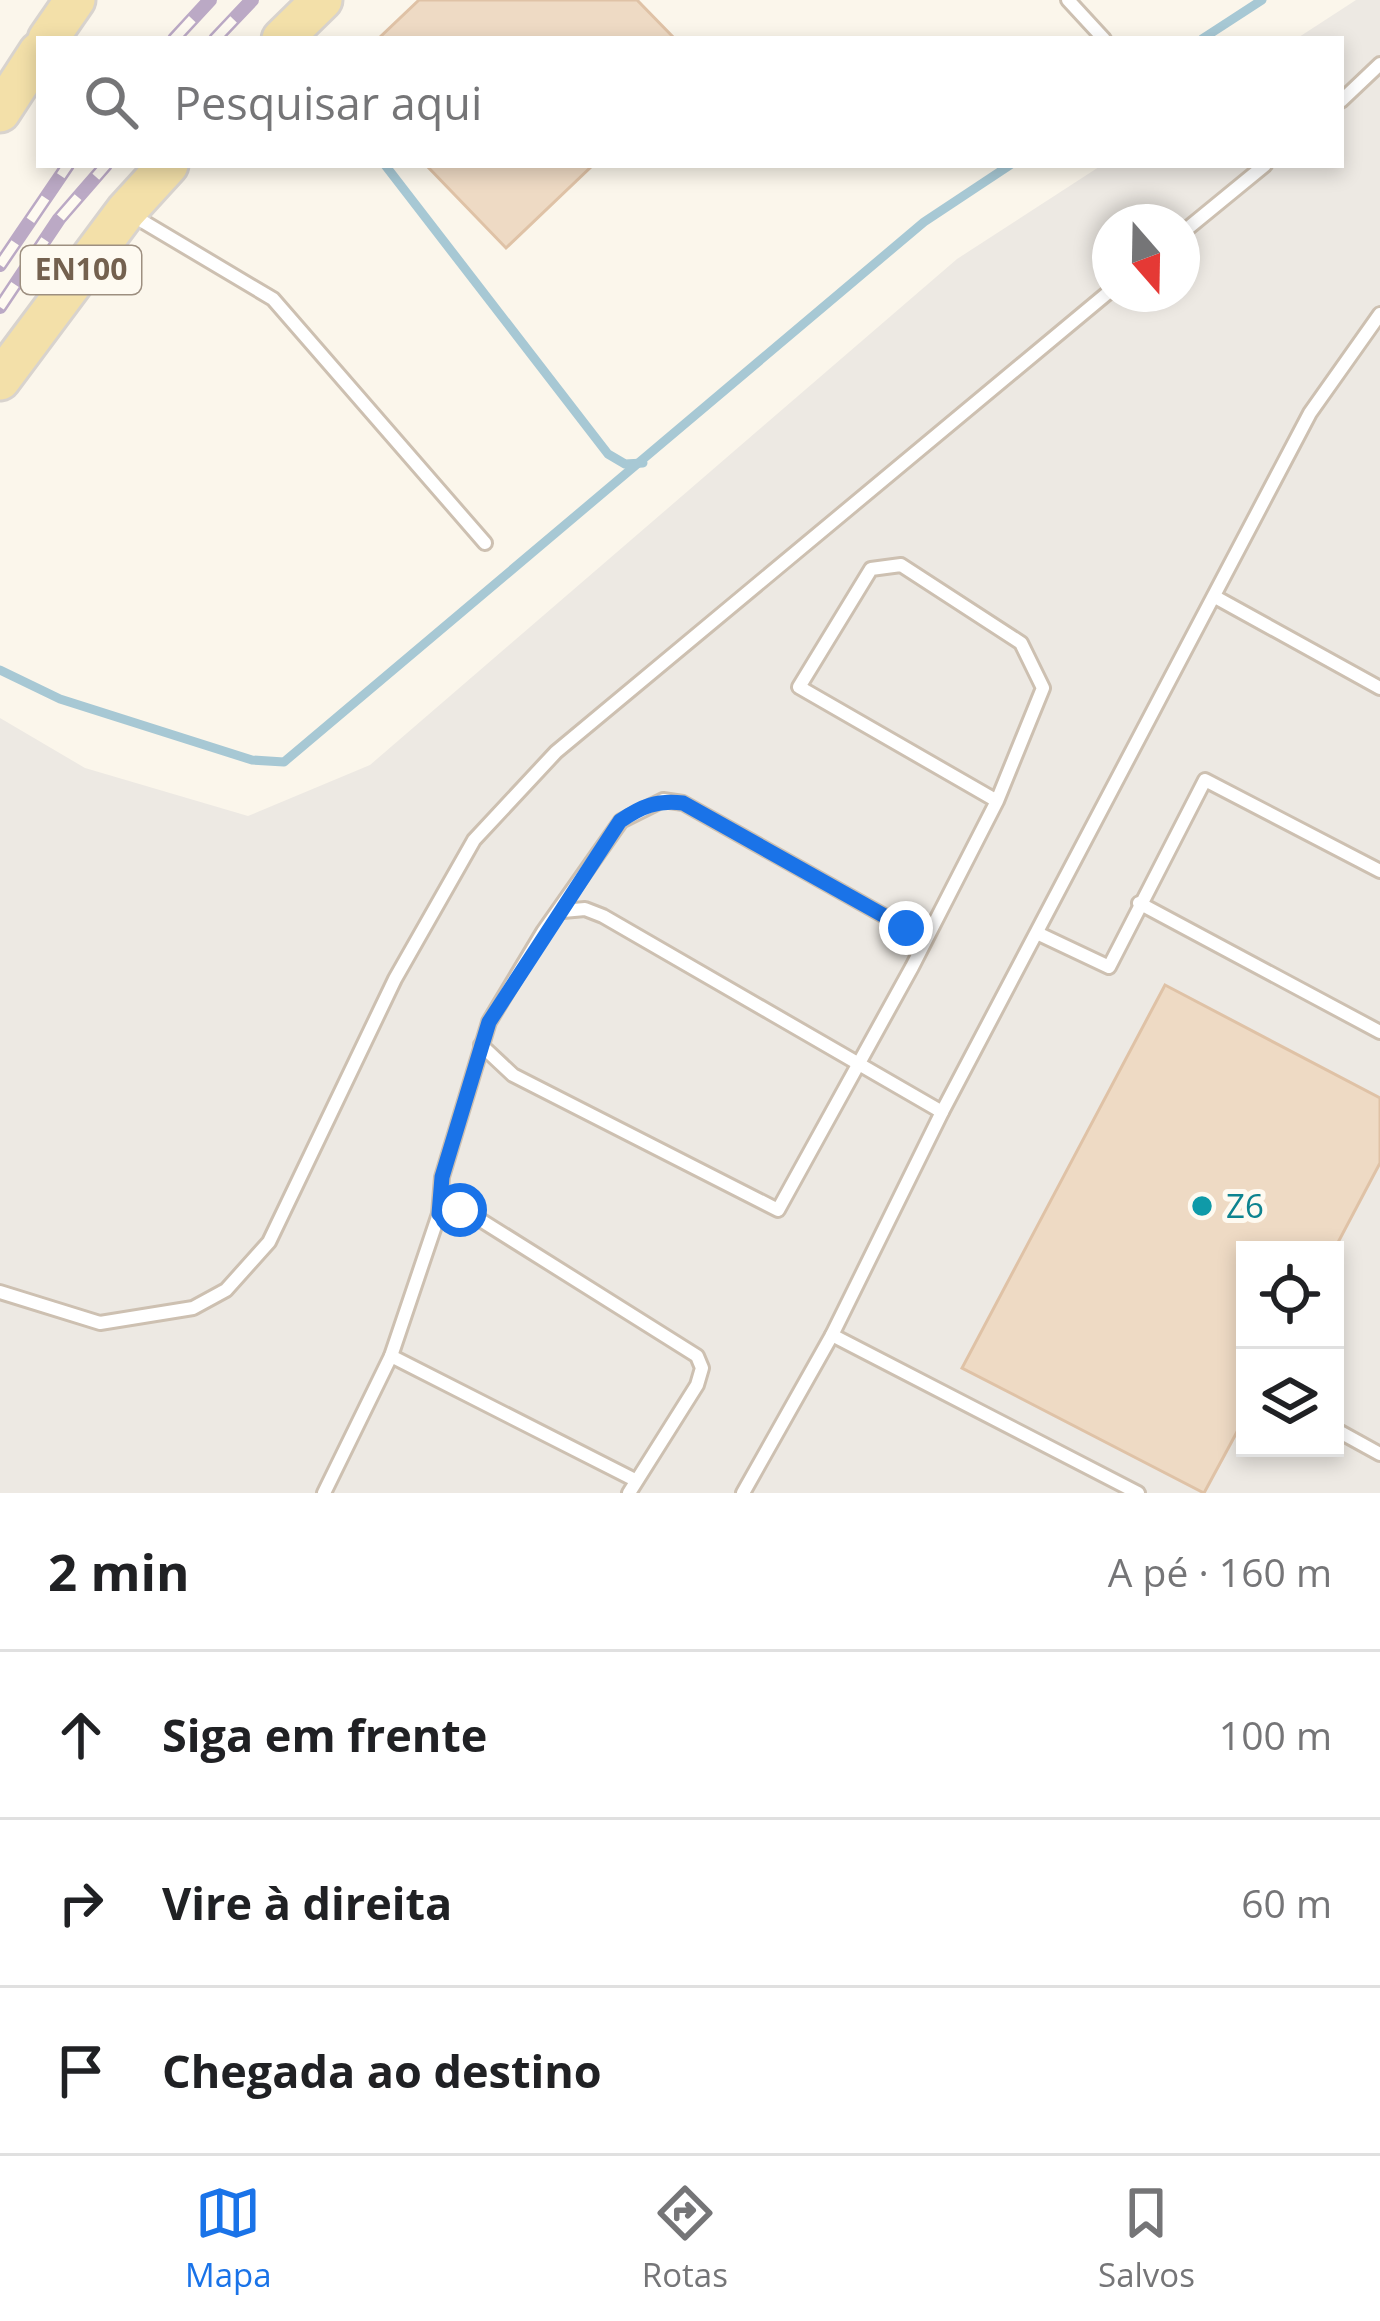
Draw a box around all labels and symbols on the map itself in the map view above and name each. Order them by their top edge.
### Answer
north arrow [1092,204,1200,312]
road number: EN100 [21,246,141,294]
route end [879,901,933,955]
route start [433,1183,487,1237]
place label: Z6 [1226,1183,1264,1228]
marker: Z6 [1189,1193,1215,1219]

